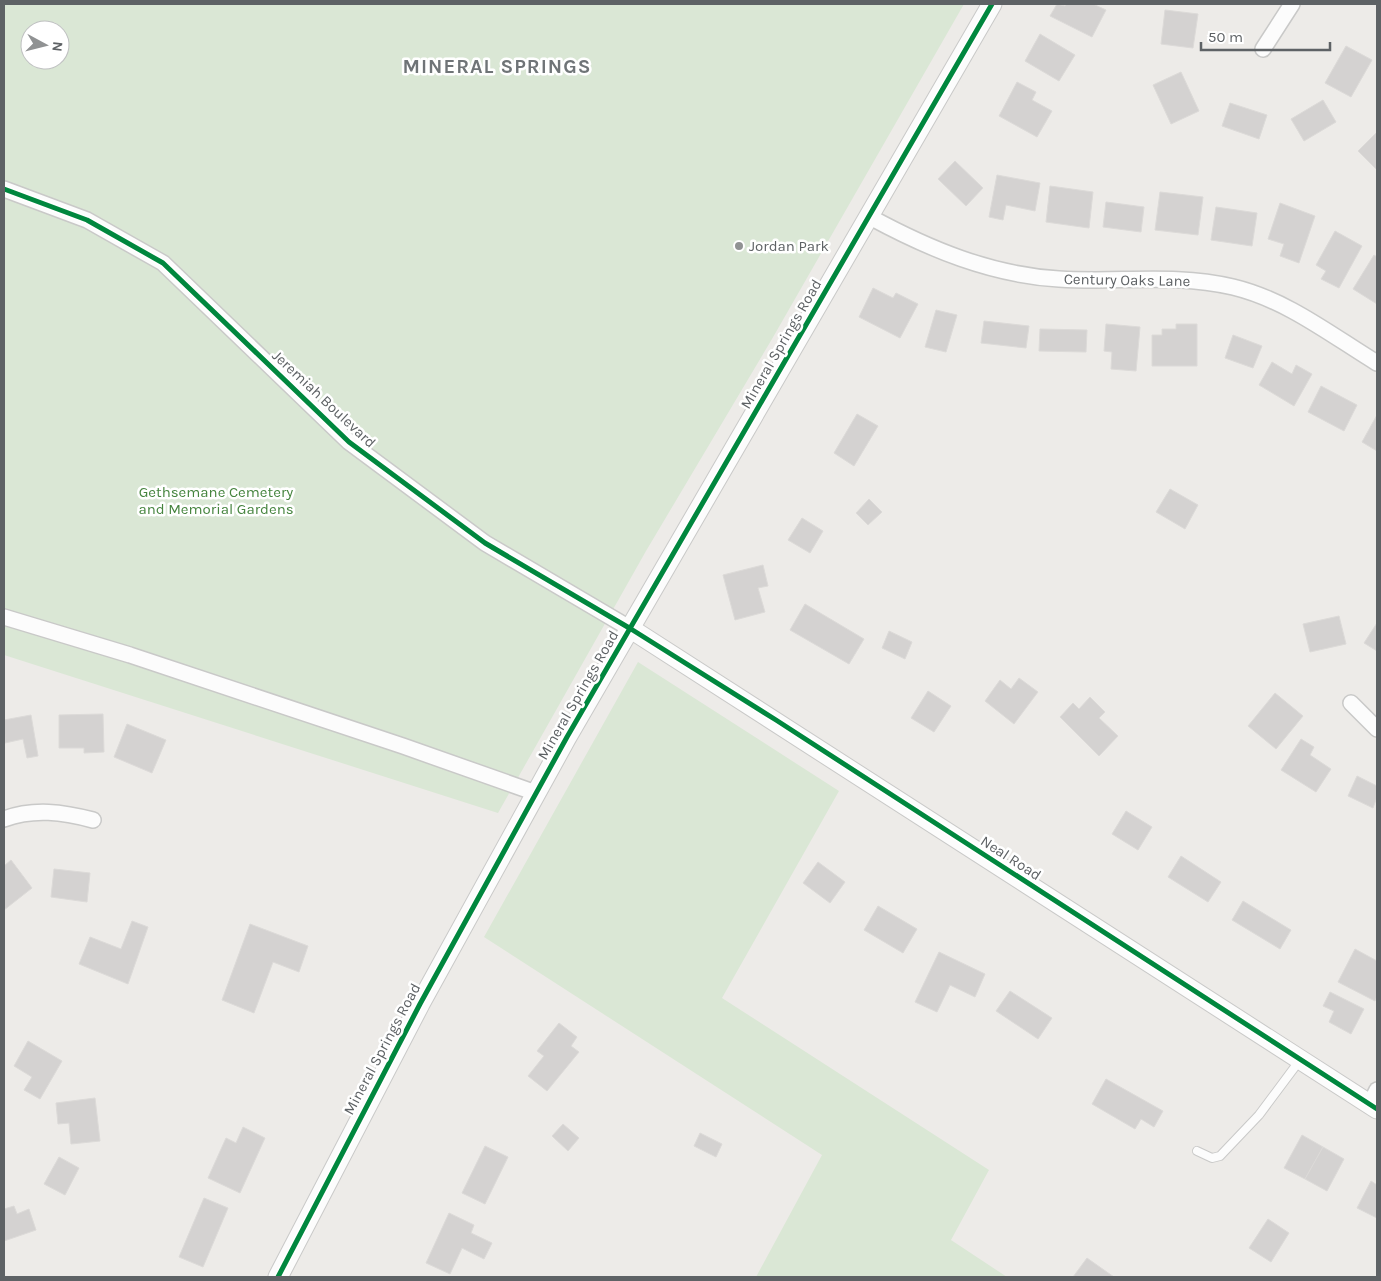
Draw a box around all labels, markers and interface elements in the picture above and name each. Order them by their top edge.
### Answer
north arrow [20,20,70,70]
scale bar [1201,20,1330,52]
text: 50 m [1208,28,1243,46]
text: N [48,41,66,53]
district label: MINERAL SPRINGS [403,55,591,78]
place label: Jordan Park [749,237,829,255]
marker: Jordan Park [733,240,745,252]
street label: Century Oaks Lane [1064,270,1190,290]
street label: Mineral Springs Road [737,276,825,412]
street label: Jeremiah Boulevard [269,346,379,452]
park label: Gethsemane Cemetery and Memorial Gardens [138,483,294,518]
street label: Mineral Springs Road [534,627,622,763]
street label: Neal Road [977,832,1045,884]
street label: Mineral Springs Road [340,980,424,1118]

